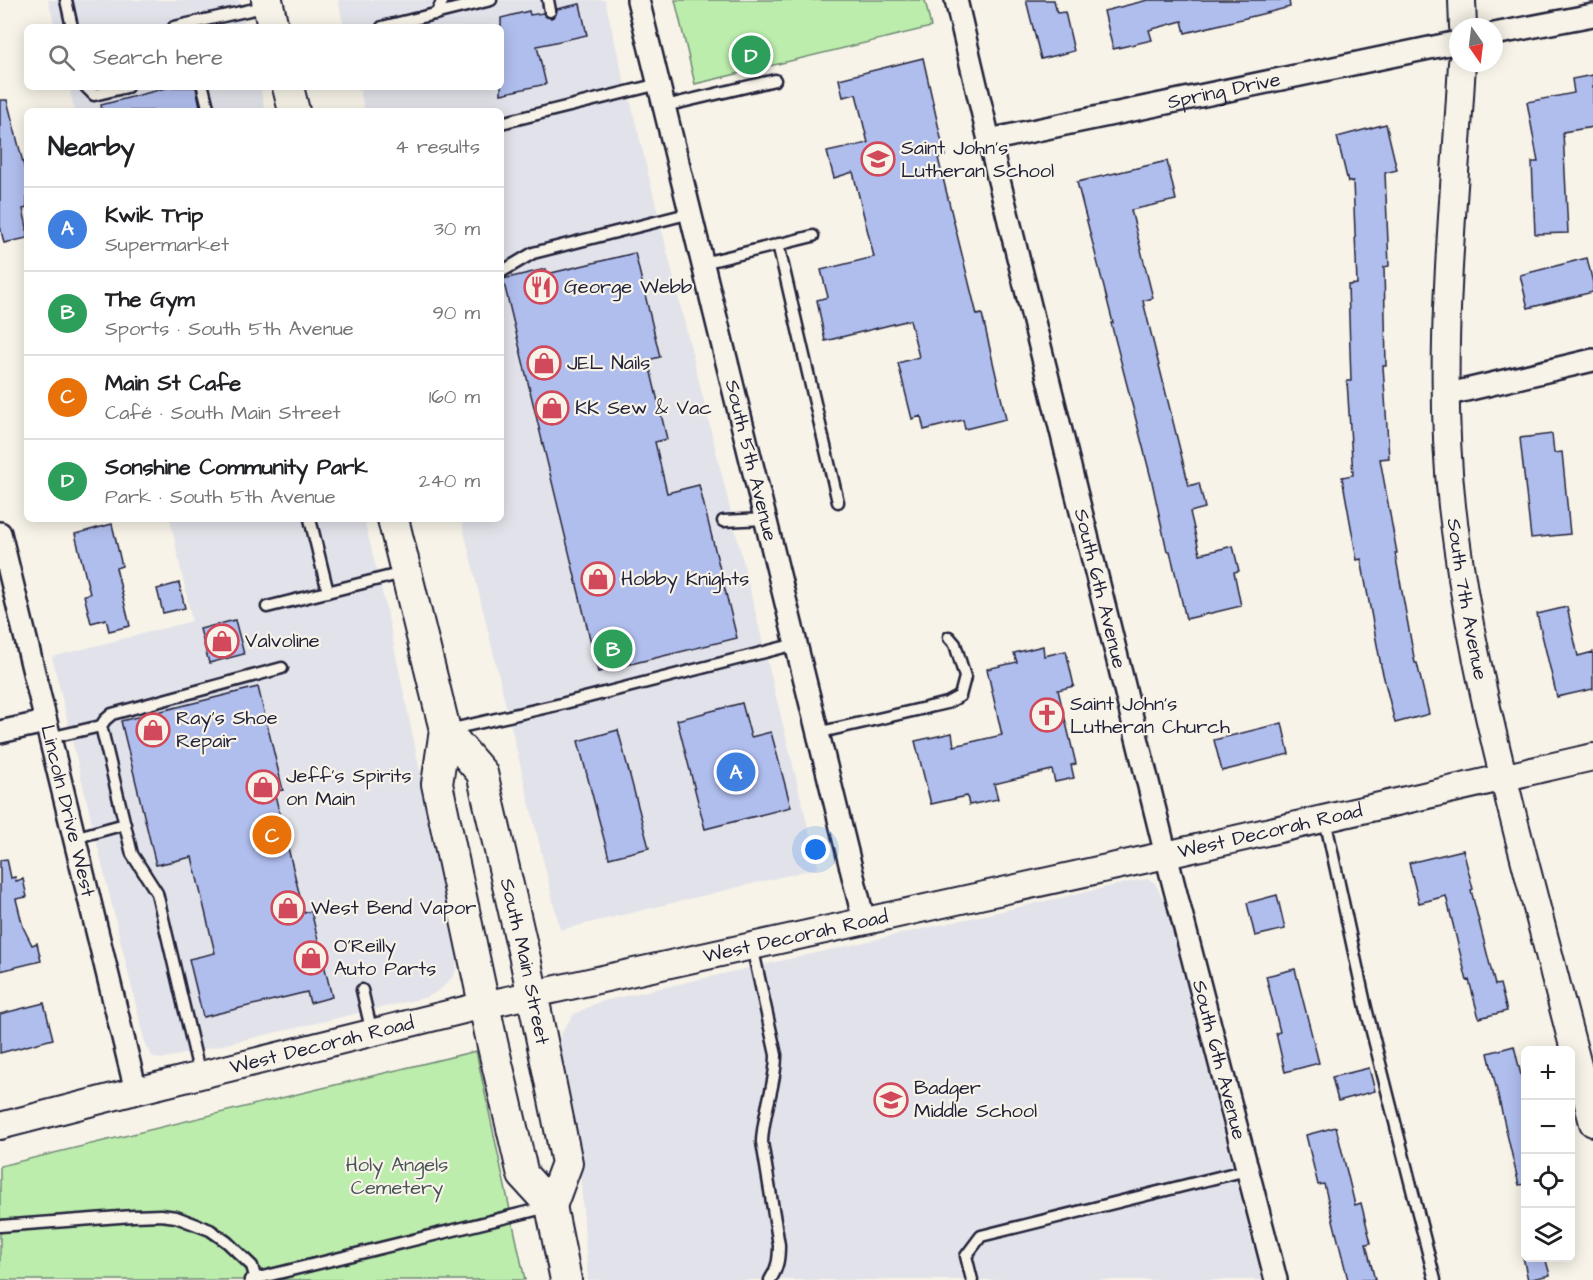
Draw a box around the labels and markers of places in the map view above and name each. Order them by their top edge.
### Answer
pin: D [732,32,771,78]
place label: Saint John's Lutheran School [901,134,1054,185]
school or university icon: Saint John's Lutheran School [860,141,896,177]
restaurant icon: George Webb [523,269,559,305]
place label: George Webb [564,273,692,302]
shop icon: JEL Nails [526,345,562,381]
place label: JEL Nails [567,349,650,377]
shop icon: KK Sew & Vac [534,390,570,426]
place label: KK Sew & Vac [575,394,712,422]
shop icon: Hobby Knights [580,561,616,597]
place label: Hobby Knights [621,565,749,594]
shop icon: Valvoline [204,623,240,659]
pin: B [594,626,632,672]
place label: Valvoline [245,627,320,655]
place label: Saint John's Lutheran Church [1070,690,1230,741]
church icon: Saint John's Lutheran Church [1029,697,1065,733]
place label: Ray's Shoe Repair [176,704,278,755]
shop icon: Ray's Shoe Repair [135,712,171,748]
pin: A [716,750,756,794]
place label: Jeff's Spirits on Main [286,762,412,813]
shop icon: Jeff's Spirits on Main [245,769,281,805]
pin: C [252,812,292,858]
shop icon: West Bend Vapor [270,890,306,926]
place label: West Bend Vapor [311,894,476,922]
place label: O'Reilly Auto Parts [334,932,436,983]
shop icon: O'Reilly Auto Parts [293,940,329,976]
place label: Badger Middle School [914,1074,1037,1125]
school or university icon: Badger Middle School [873,1082,909,1118]

